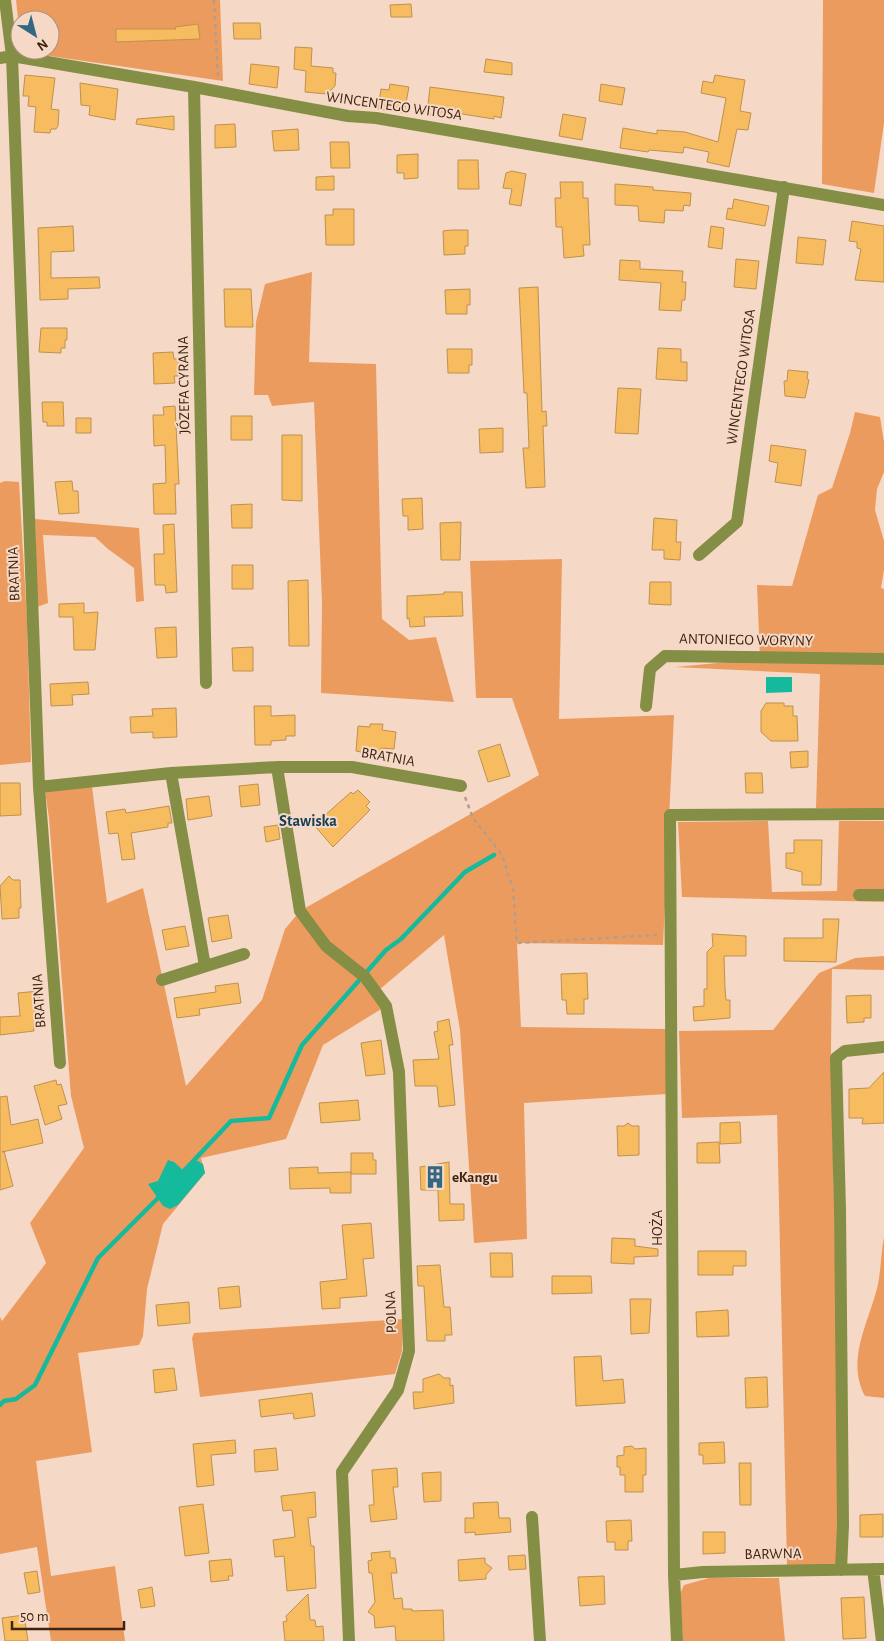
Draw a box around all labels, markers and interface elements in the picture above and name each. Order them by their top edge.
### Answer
north arrow [10,10,60,60]
text: N [34,36,50,53]
street label: WINCENTEGO WITOSA [325,89,463,123]
street label: WINCENTEGO WITOSA [724,308,758,446]
street label: JÓZEFA CYRANA [174,336,192,434]
street label: BRATNIA [6,546,22,602]
street label: ANTONIEGO WORYNY [679,631,813,649]
street label: BRATNIA [360,745,416,769]
district label: Stawiska [279,813,337,829]
street label: BRATNIA [30,973,48,1029]
building icon: eKangu [422,1164,448,1190]
place label: eKangu [452,1170,498,1185]
street label: HOŻA [648,1210,665,1246]
street label: POLNA [383,1290,399,1333]
street label: BARWNA [744,1546,802,1562]
scale bar [12,1598,125,1630]
text: 50 m [20,1609,49,1624]

